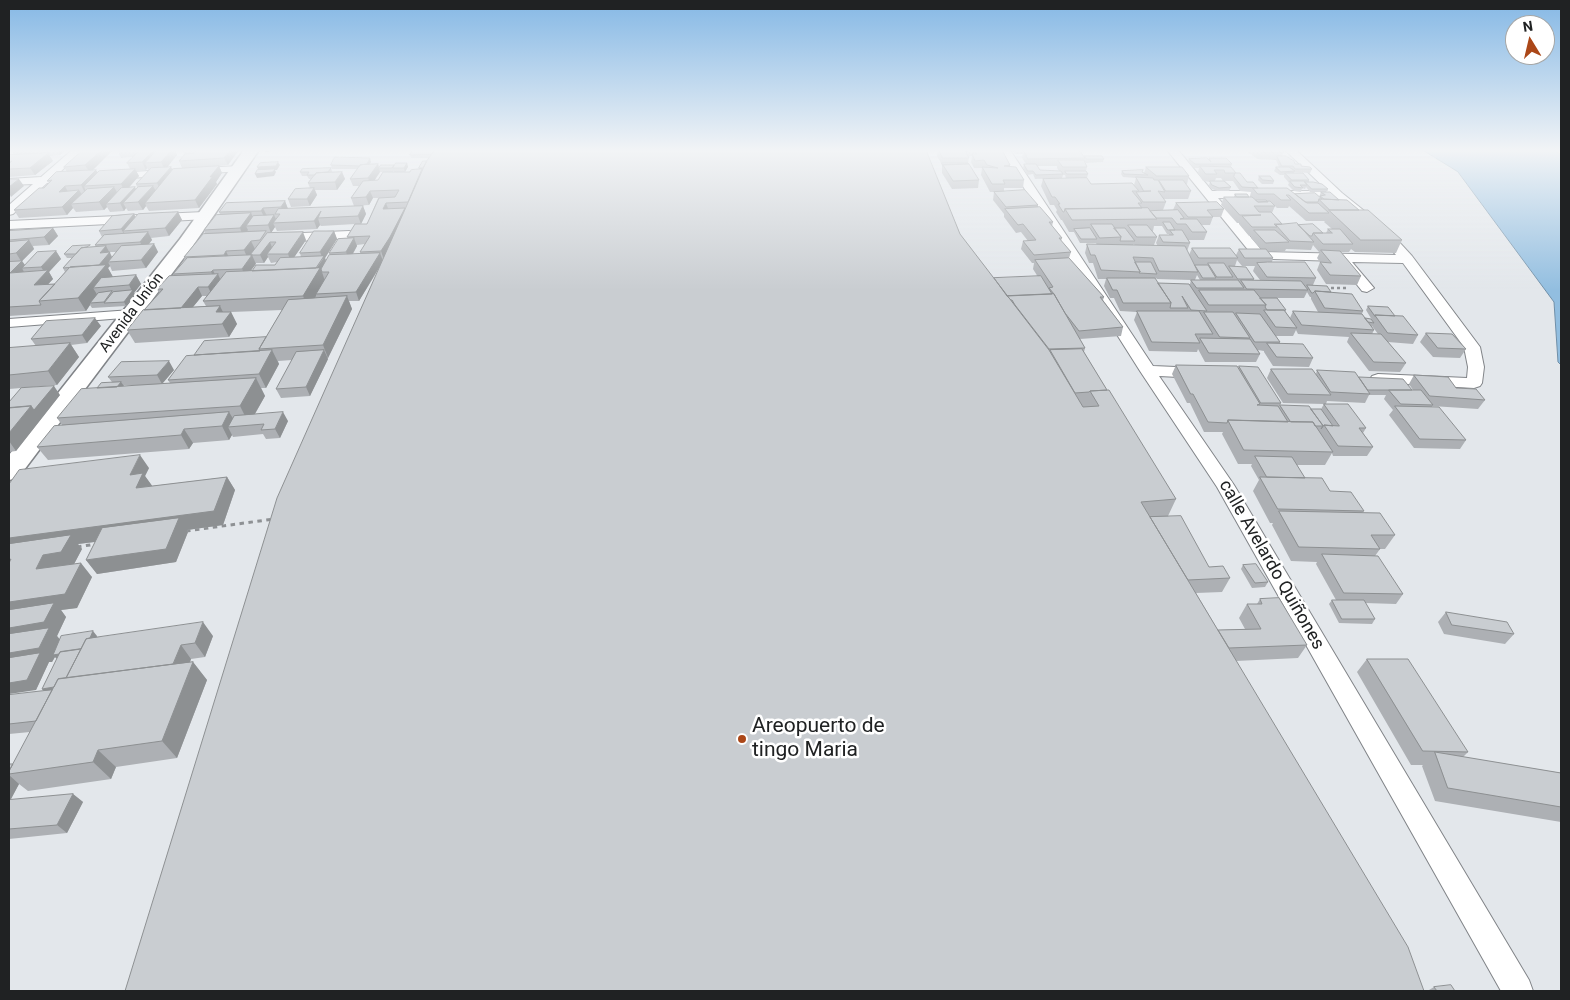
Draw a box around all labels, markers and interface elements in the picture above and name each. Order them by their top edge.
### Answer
north arrow [1505,15,1555,65]
text: N [1522,17,1534,35]
street label: Avenida Unión [96,270,168,356]
street label: calle Avelardo Quiñones [1214,476,1328,654]
place label: Areopuerto de tingo Maria [752,714,885,764]
marker: Areopuerto de tingo Maria [736,733,748,745]

